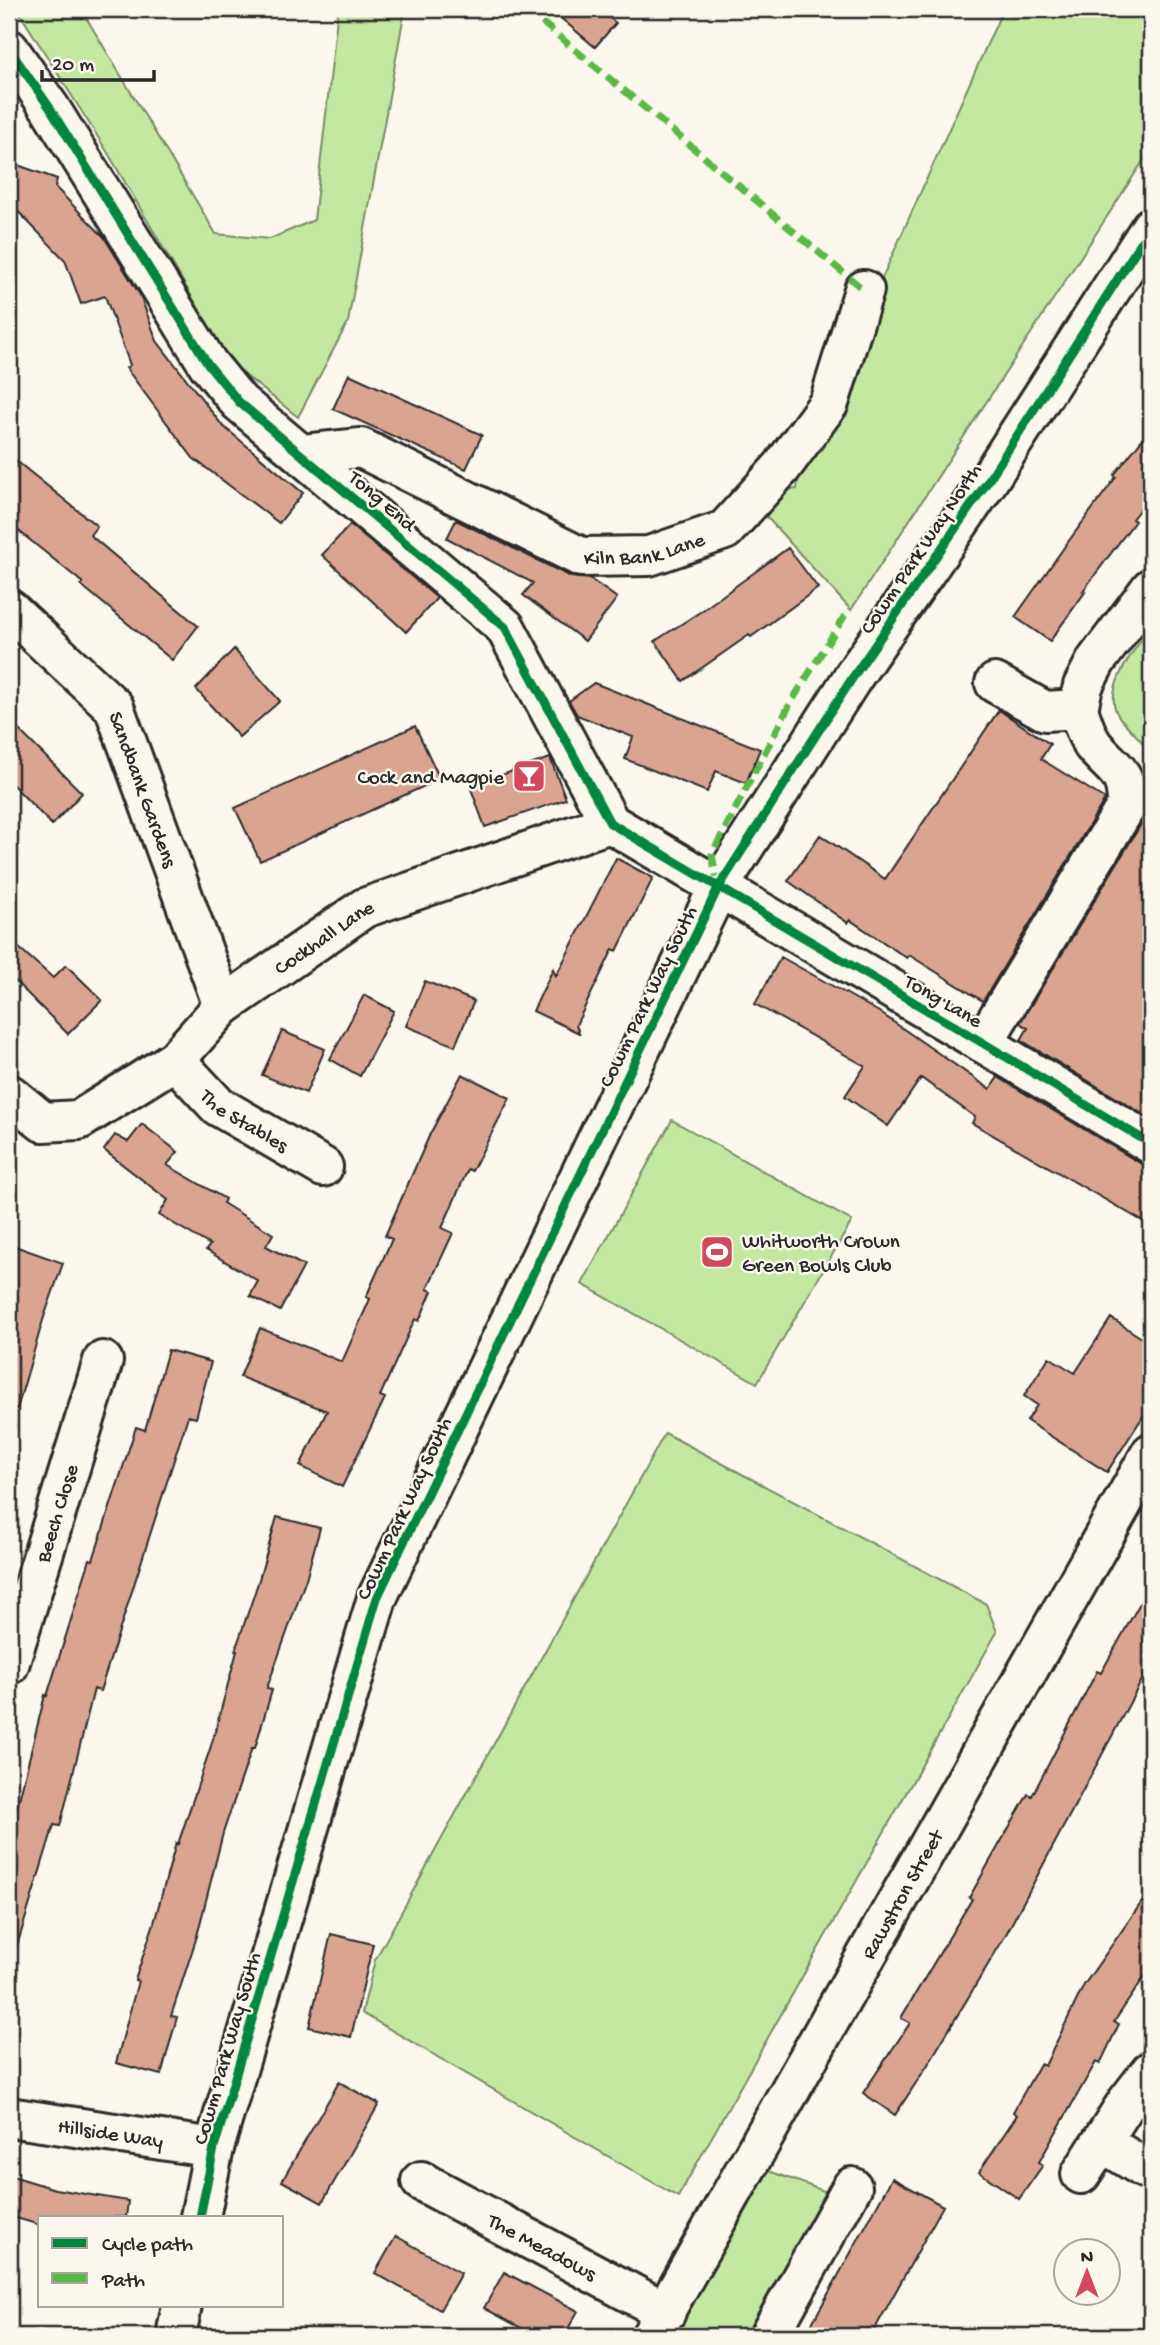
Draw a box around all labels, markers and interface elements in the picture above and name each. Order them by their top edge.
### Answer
scale bar [42,38,154,82]
text: 20 m [52,54,94,79]
street label: Cowm Park Way North [857,460,989,640]
street label: Tong End [341,466,421,540]
street label: Kiln Bank Lane [584,528,710,573]
street label: Sandbank Gardens [101,709,181,873]
bar icon: Cock and Magpie [510,757,548,795]
place label: Cock and Magpie [357,767,505,792]
street label: Cockhall Lane [271,896,379,982]
street label: Cowm Park Way South [595,903,705,1092]
street label: Tong Lane [898,970,987,1036]
street label: The Stables [192,1085,293,1161]
place label: Whitworth Crown Green Bowls Club [742,1231,900,1280]
sports icon: Whitworth Crown Green Bowls Club [698,1233,736,1271]
street label: Cowm Park Way South [353,1414,459,1605]
street label: Beech Close [32,1461,87,1567]
street label: Rawstron Street [858,1824,952,1965]
street label: Cowm Park Way South [190,1950,269,2148]
street label: Hillside Way [56,2116,165,2156]
street label: The Meadows [482,2209,601,2289]
legend [38,2216,284,2306]
text: Cycle path [102,2234,193,2259]
north arrow [1052,2236,1122,2306]
text: N [1081,2247,1093,2270]
text: Path [101,2270,145,2295]

